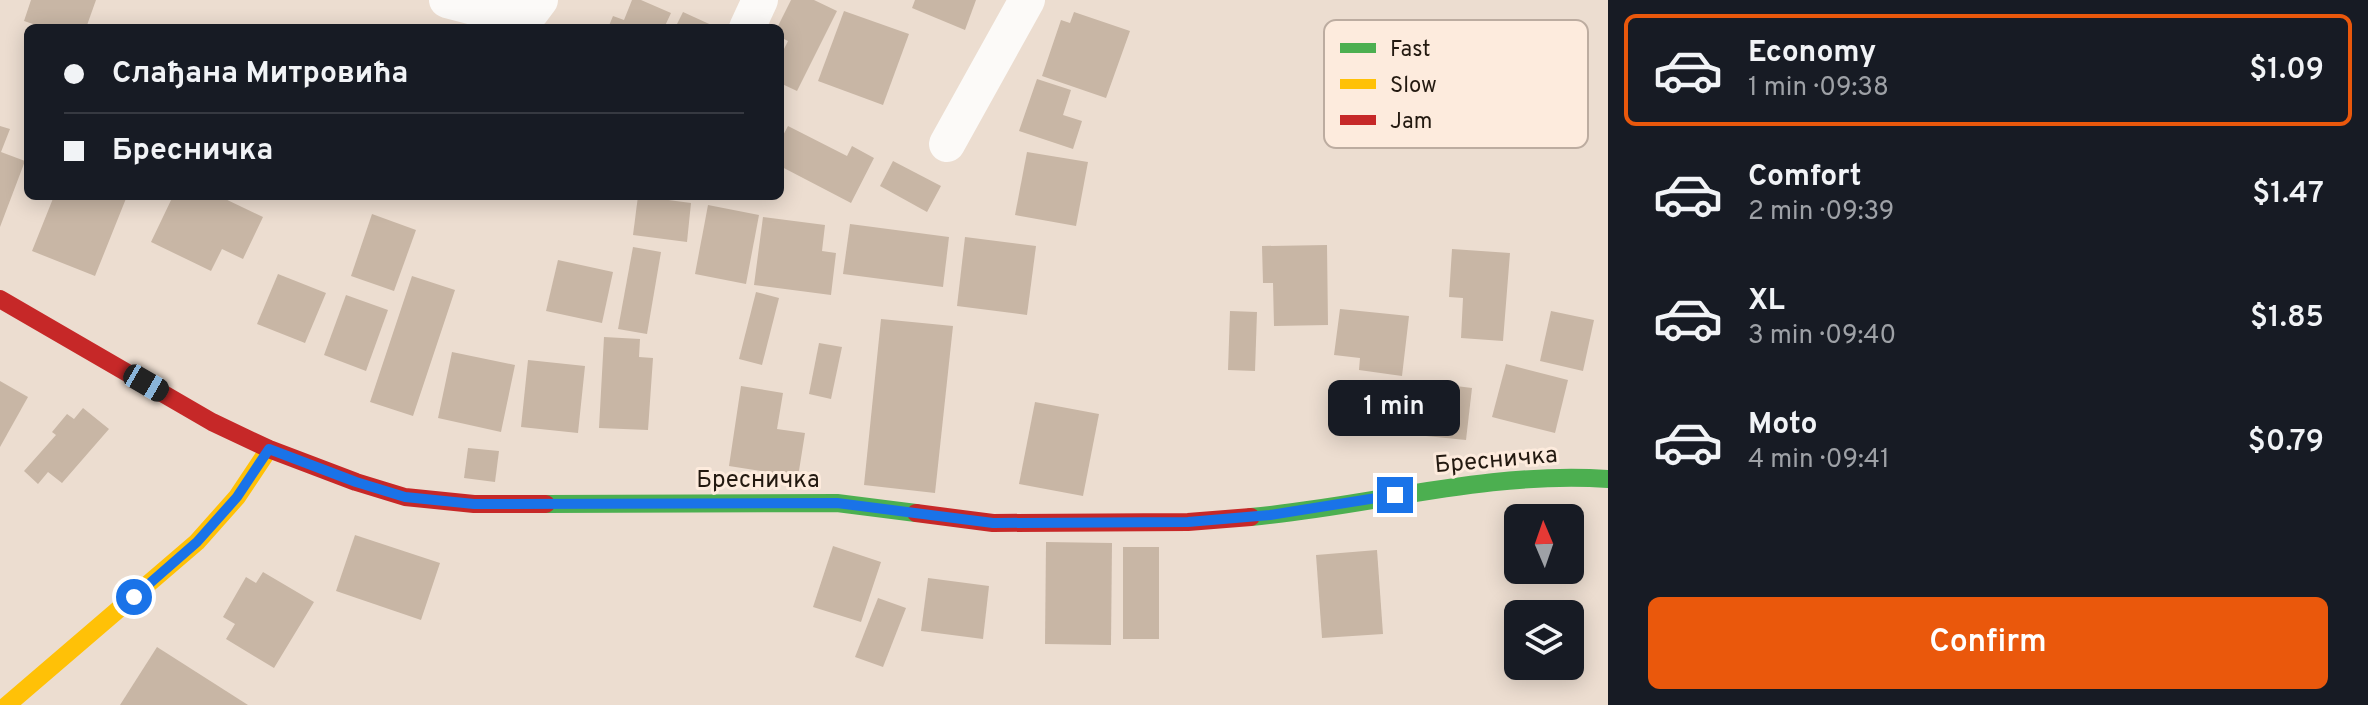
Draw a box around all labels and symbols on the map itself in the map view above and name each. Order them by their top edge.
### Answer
legend [1324,20,1588,148]
text: Fast [1390,37,1431,64]
text: Slow [1390,73,1437,100]
text: Jam [1390,109,1433,136]
car [119,361,173,405]
callout: 1 min [1329,379,1461,435]
street label: Бресничка [1433,441,1559,481]
street label: Бресничка [696,466,820,496]
route end [1377,477,1413,513]
north arrow [1504,504,1584,584]
route start [116,579,152,615]

